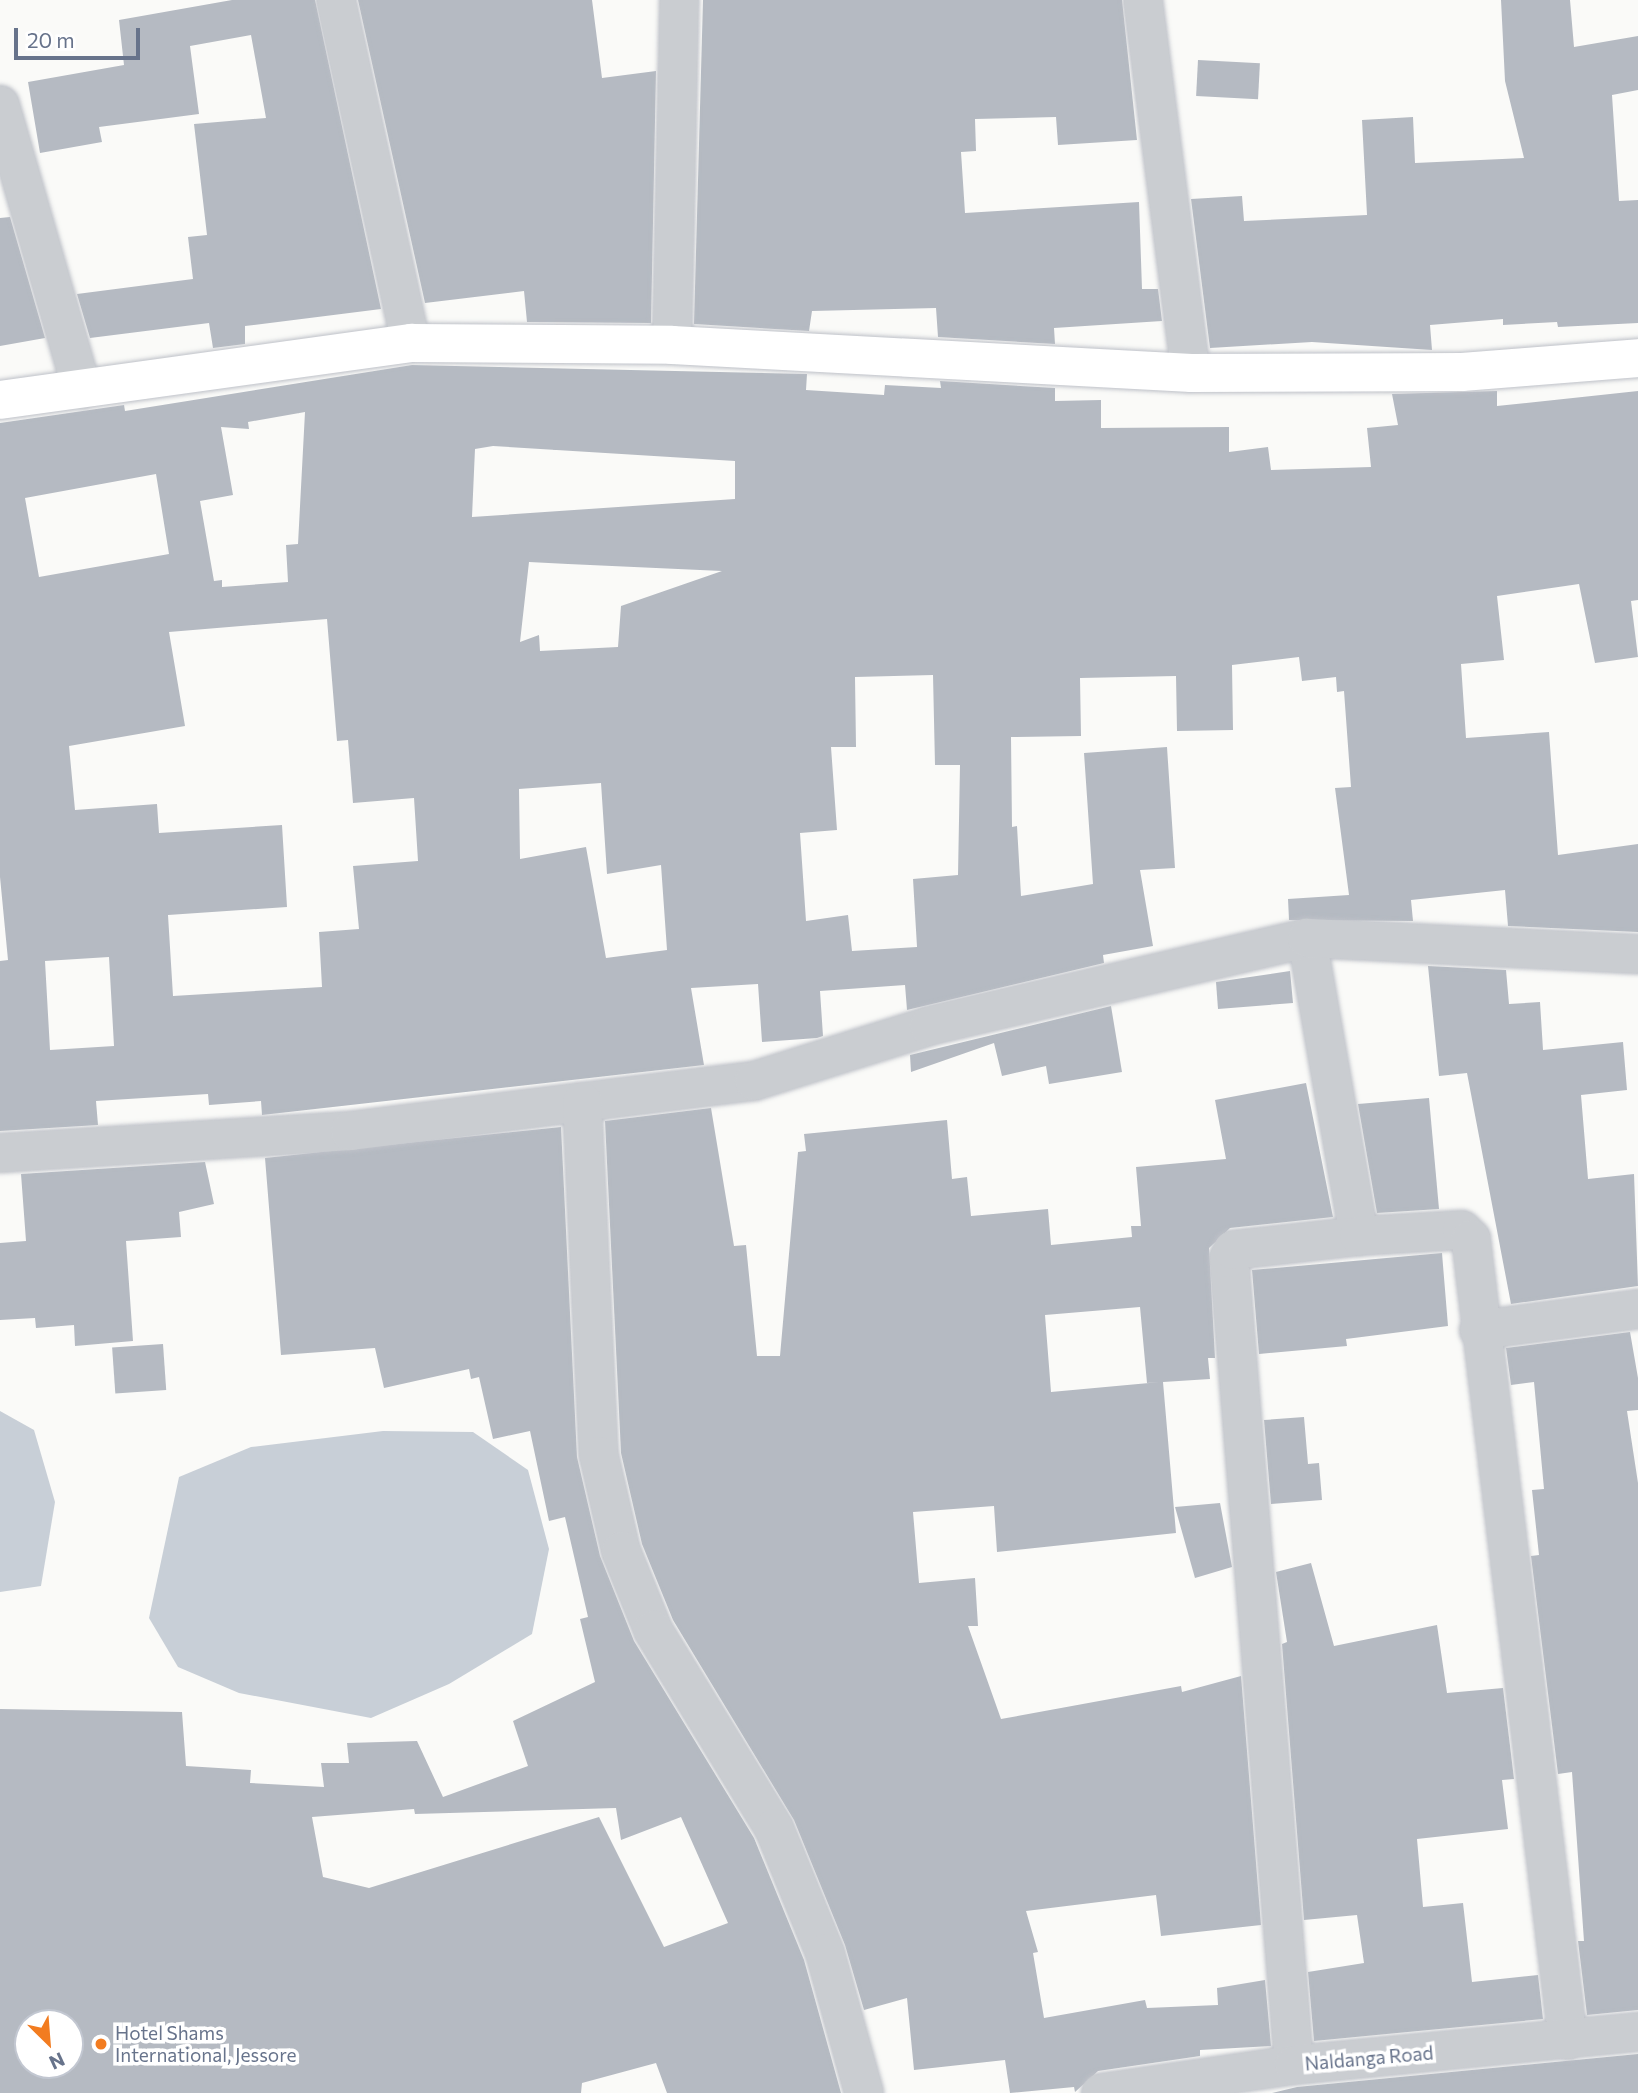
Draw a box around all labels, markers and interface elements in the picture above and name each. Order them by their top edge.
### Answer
scale bar [18,14,144,58]
text: 20 m [27,27,75,52]
north arrow [14,2009,84,2079]
place label: Hotel Shams International, Jessore [115,2022,296,2066]
marker: Hotel Shams International, Jessore [93,2036,109,2052]
street label: Naldanga Road [1304,2041,1434,2075]
text: N [46,2048,69,2075]

